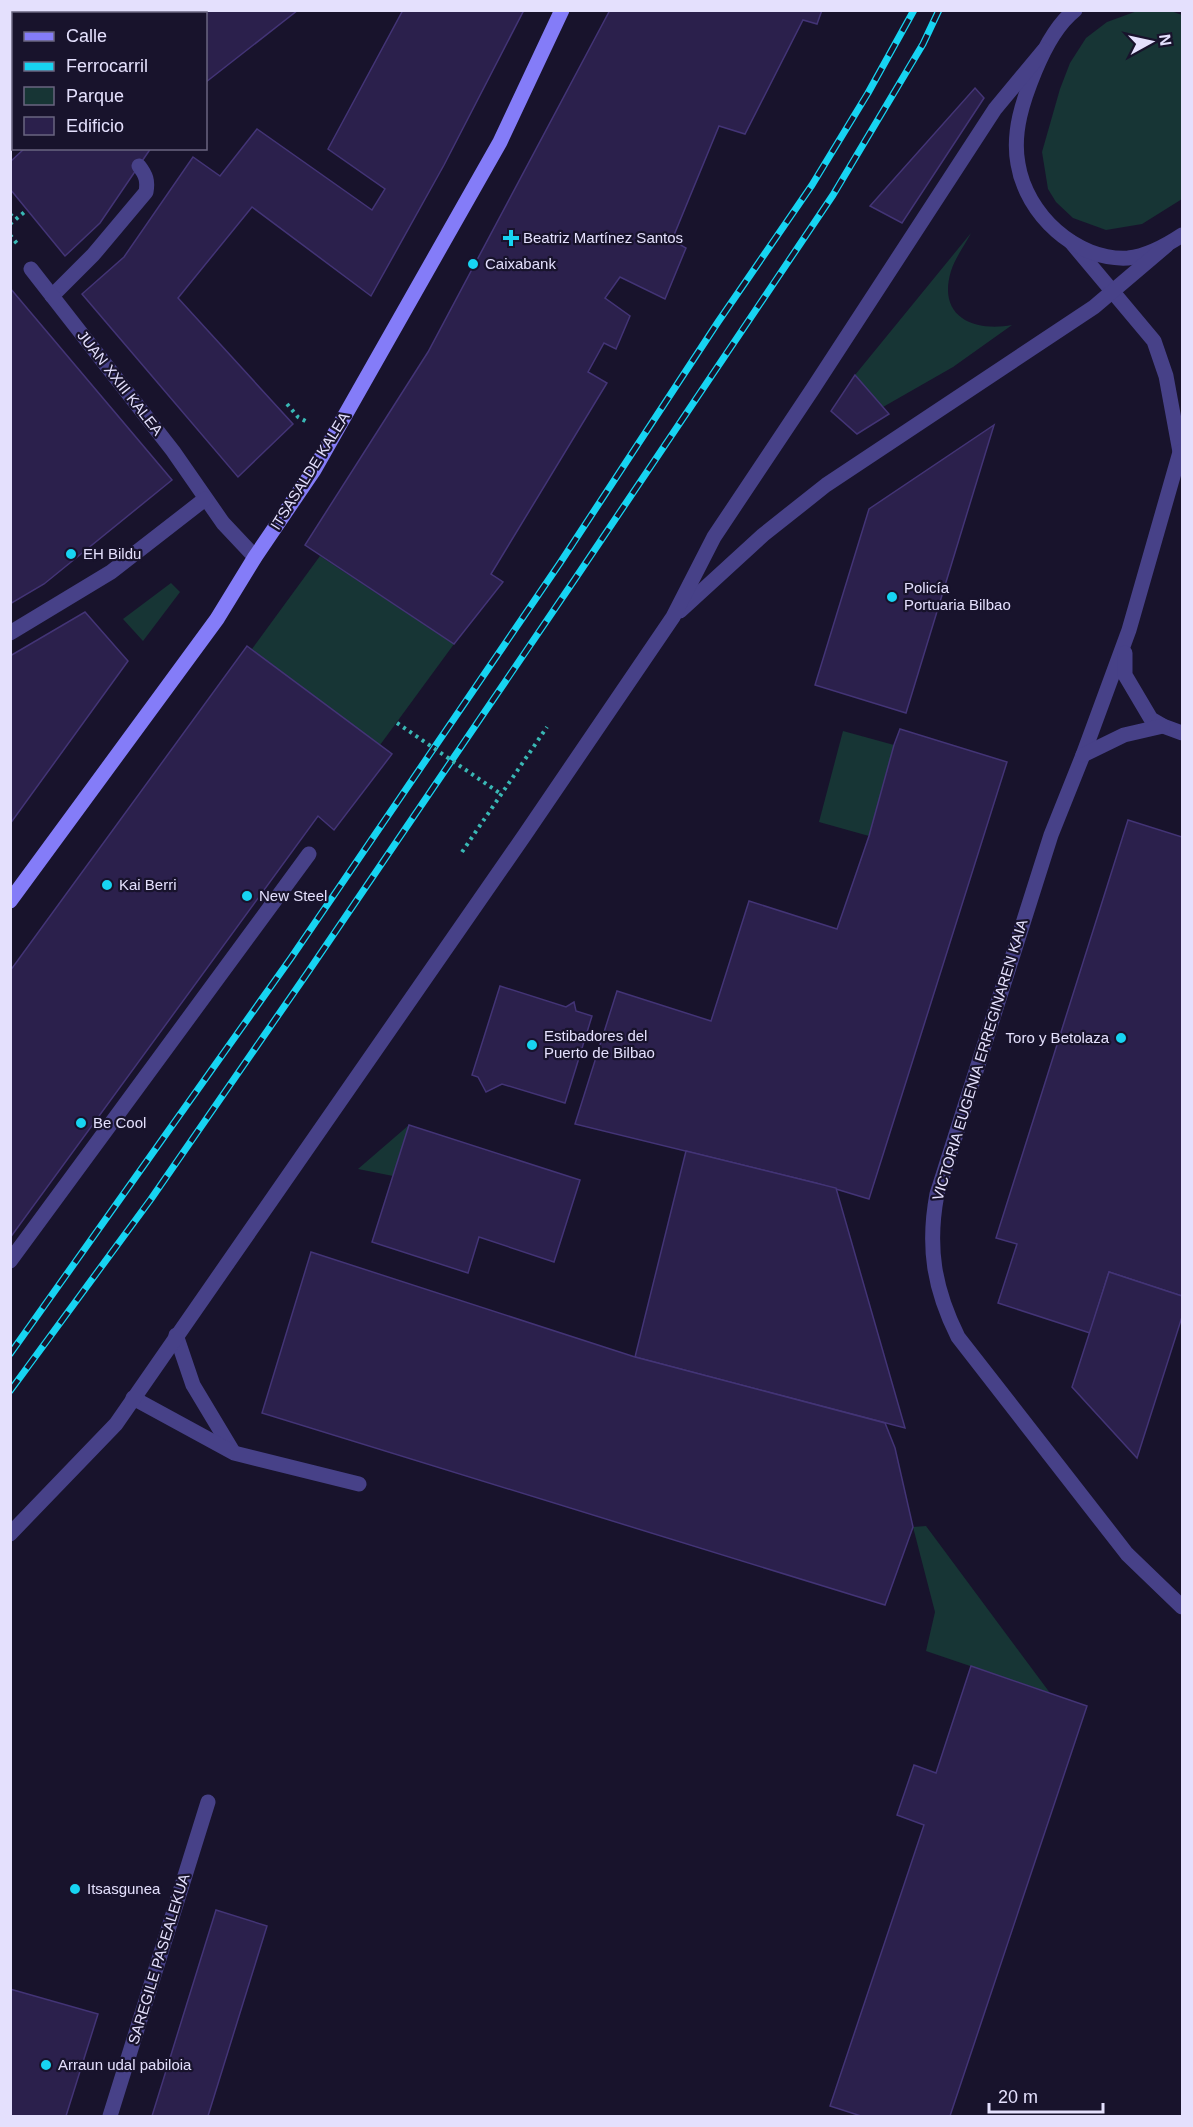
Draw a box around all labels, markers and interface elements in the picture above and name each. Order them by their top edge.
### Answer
legend [12,12,207,150]
north arrow [1121,12,1181,72]
text: Calle [66,26,107,46]
text: N [1156,33,1175,47]
text: Ferrocarril [66,56,148,76]
text: Parque [66,86,124,106]
text: Edificio [66,116,124,136]
place label: Beatriz Martínez Santos [523,229,683,246]
marker: Beatriz Martínez Santos [504,231,518,245]
place label: Caixabank [485,255,556,272]
marker: Caixabank [466,257,480,271]
street label: JUAN XXIII KALEA [74,327,167,439]
street label: ITSASALDE KALEA [267,409,353,533]
place label: EH Bildu [83,545,141,562]
marker: EH Bildu [64,547,78,561]
place label: Policía Portuaria Bilbao [904,579,1011,613]
marker: Policía Portuaria Bilbao [885,590,899,604]
place label: Kai Berri [119,876,177,893]
marker: Kai Berri [100,878,114,892]
place label: New Steel [259,887,327,904]
marker: New Steel [240,889,254,903]
street label: VICTORIA EUGENIA ERREGINAREN KAIA [929,917,1031,1203]
place label: Estibadores del Puerto de Bilbao [544,1027,655,1061]
place label: Toro y Betolaza [1006,1029,1110,1046]
marker: Toro y Betolaza [1114,1031,1128,1045]
marker: Estibadores del Puerto de Bilbao [525,1038,539,1052]
place label: Be Cool [93,1114,146,1131]
marker: Be Cool [74,1116,88,1130]
street label: SAREGILE PASEALEKUA [124,1872,193,2046]
place label: Itsasgunea [87,1880,161,1897]
marker: Itsasgunea [68,1882,82,1896]
place label: Arraun udal pabiloia [58,2056,192,2073]
marker: Arraun udal pabiloia [39,2058,53,2072]
scale bar [989,2076,1103,2114]
text: 20 m [998,2087,1038,2107]

